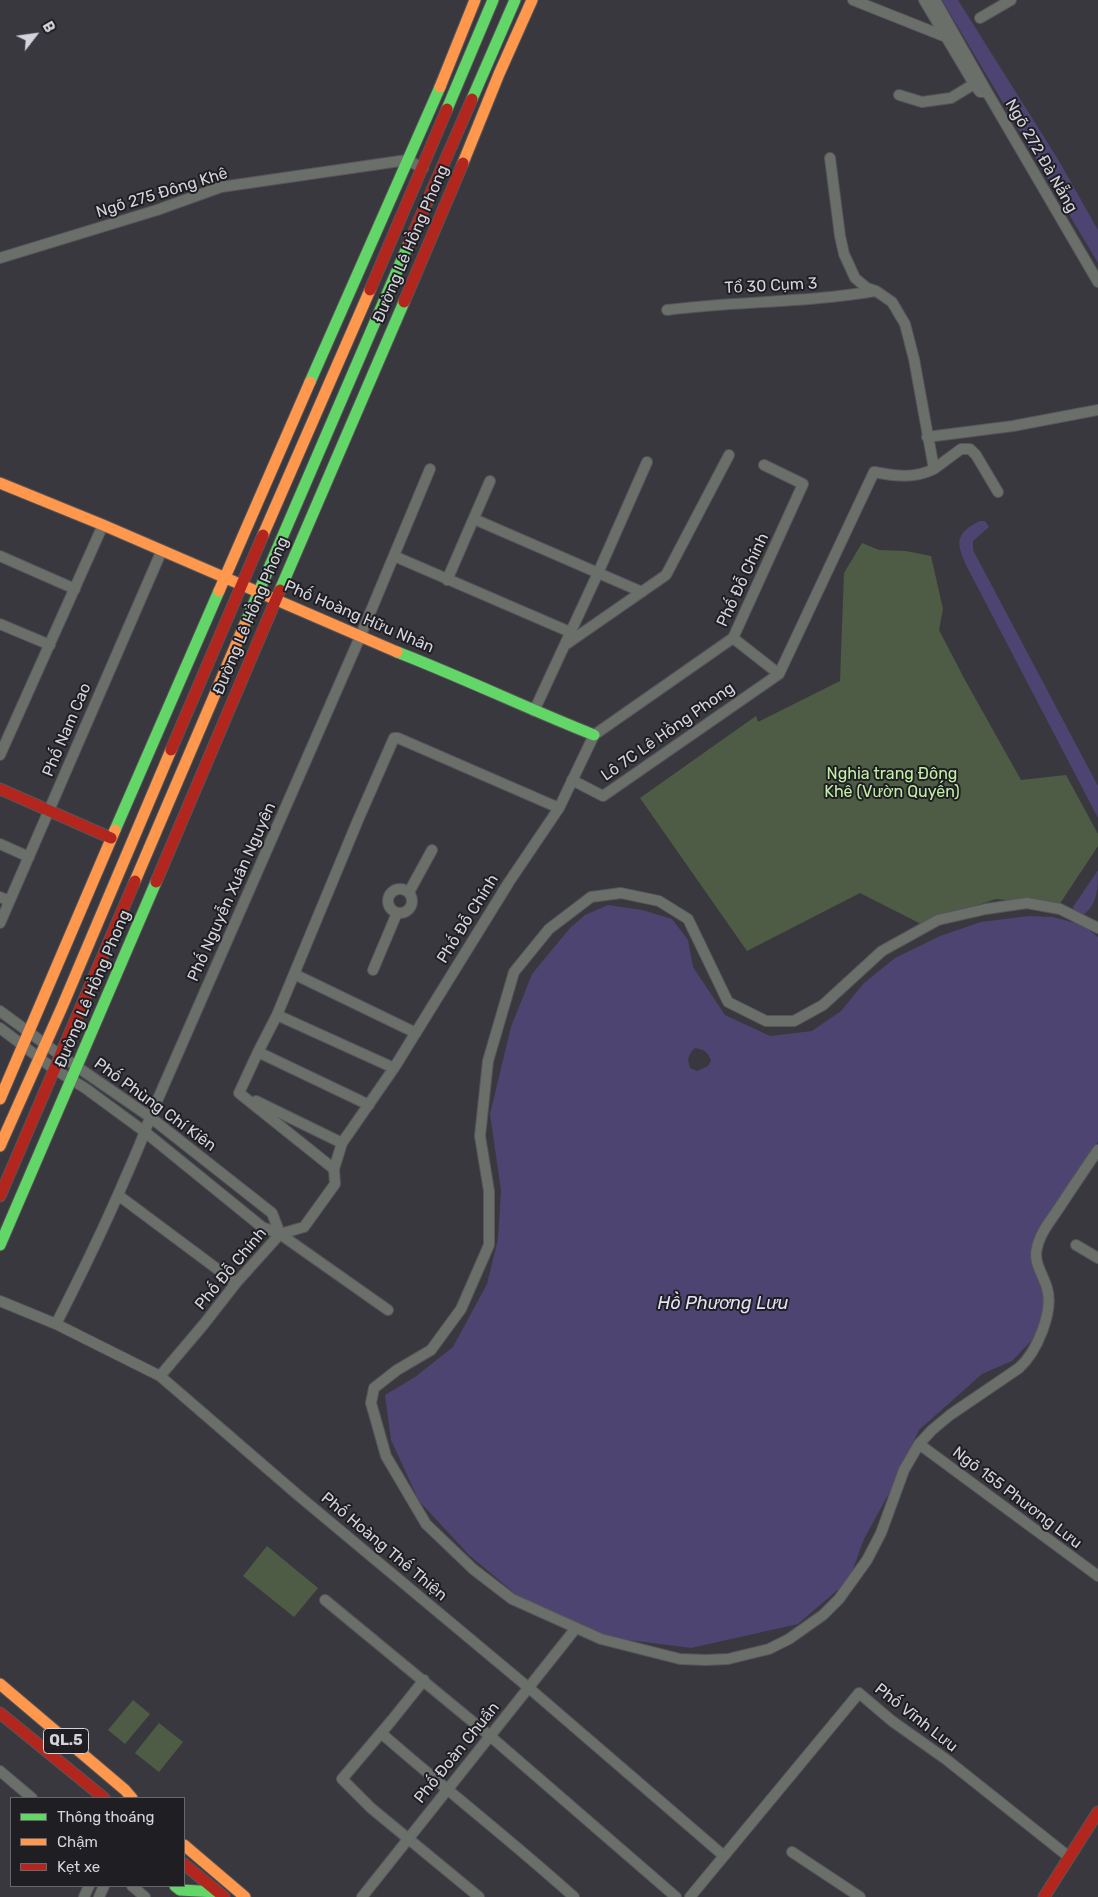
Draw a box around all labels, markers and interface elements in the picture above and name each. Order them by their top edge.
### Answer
north arrow [10,10,60,60]
text: B [39,19,58,36]
street label: Ngõ 272 Đà Nẵng [1001,96,1081,216]
street label: Đường Lê Hồng Phong [369,162,453,326]
street label: Ngõ 275 Đông Khê [94,164,230,222]
street label: Tổ 30 Cụm 3 [724,274,818,298]
street label: Phố Đỗ Chính [713,530,773,630]
street label: Đường Lê Hồng Phong [209,534,293,698]
street label: Phố Hoàng Hữu Nhân [281,577,437,657]
street label: Lô 7C Lê Hồng Phong [598,679,738,785]
street label: Phố Nam Cao [39,680,95,780]
park label: Nghia trang Đông Khê (Vườn Quyến) [824,764,960,802]
street label: Phố Nguyễn Xuân Nguyên [184,800,280,984]
street label: Phố Đỗ Chính [433,871,503,967]
street label: Đường Lê Hồng Phong [51,907,135,1071]
street label: Phố Phùng Chí Kiên [90,1054,220,1156]
street label: Phố Đỗ Chính [191,1224,271,1314]
water label: Hồ Phương Lưu [658,1293,788,1315]
street label: Ngõ 155 Phương Lưu [948,1443,1086,1553]
street label: Phố Hoàng Thế Thiện [317,1489,451,1605]
street label: Phố Vĩnh Lưu [871,1680,961,1756]
street label: Phố Đoàn Chuẩn [410,1699,504,1807]
road number: QL.5 [44,1728,88,1754]
legend [10,1797,185,1887]
text: Thông thoáng [57,1808,154,1826]
text: Chậm [57,1833,98,1851]
text: Kẹt xe [57,1858,100,1876]

